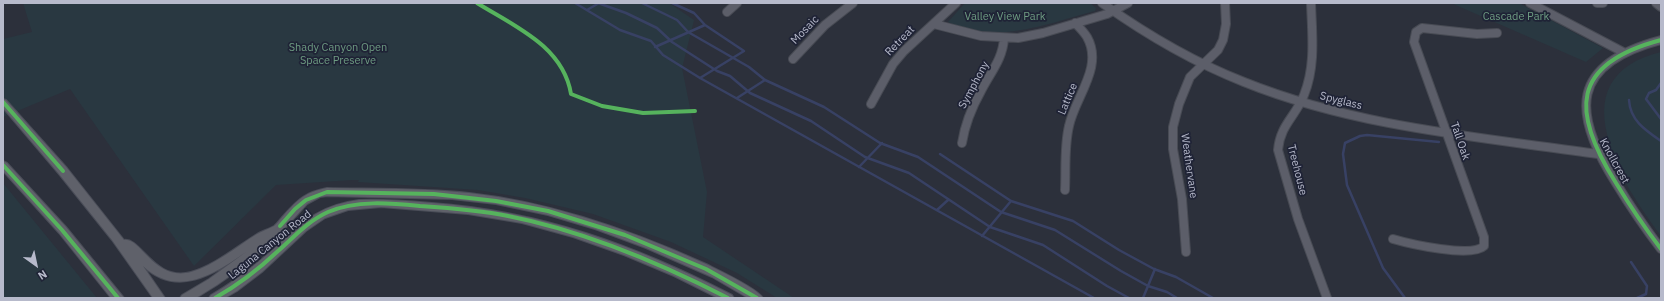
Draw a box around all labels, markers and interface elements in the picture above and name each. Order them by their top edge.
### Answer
park label: Valley View Park [965,10,1045,24]
park label: Cascade Park [1483,10,1549,24]
street label: Mosaic [788,13,822,47]
street label: Retreat [883,23,917,59]
park label: Shady Canyon Open Space Preserve [289,41,387,67]
street label: Symphony [956,59,992,111]
street label: Lattice [1055,81,1081,117]
street label: Spyglass [1318,89,1364,113]
street label: Tall Oak [1447,120,1473,162]
street label: Weathervane [1178,133,1200,199]
street label: Knollcrest [1596,136,1632,186]
street label: Treehouse [1284,143,1310,197]
street label: Laguna Canyon Road [226,208,314,282]
north arrow [16,245,56,285]
text: N [35,267,50,283]

